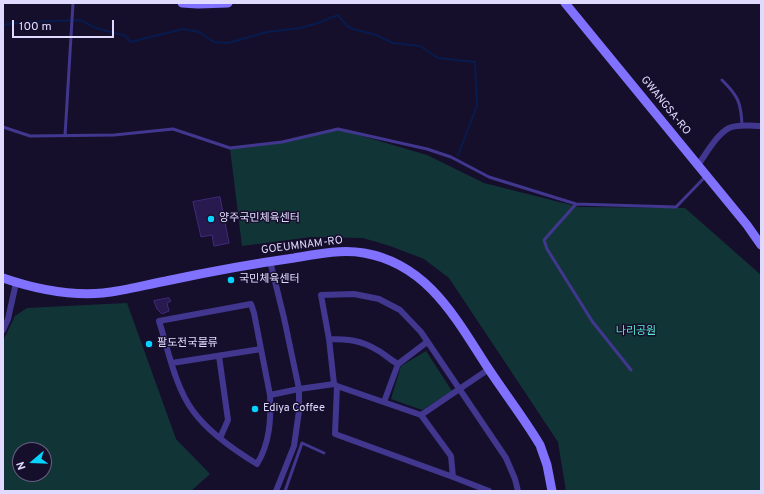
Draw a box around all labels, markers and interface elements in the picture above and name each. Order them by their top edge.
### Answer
scale bar [14,12,116,38]
text: 100 m [19,19,52,35]
street label: GWANGSA-RO [637,74,693,138]
place label: 양주국민체육센터 [219,212,300,226]
marker: 양주국민체육센터 [206,214,216,224]
street label: GOEUMNAM-RO [260,234,344,258]
place label: 국민체육센터 [239,273,300,287]
marker: 국민체육센터 [226,275,236,285]
park label: 나리공원 [616,325,656,339]
place label: 팔도전국물류 [157,337,218,351]
marker: 팔도전국물류 [144,339,154,349]
place label: Ediya Coffee [263,402,325,416]
marker: Ediya Coffee [250,404,260,414]
north arrow [12,442,52,482]
text: N [14,460,30,472]

